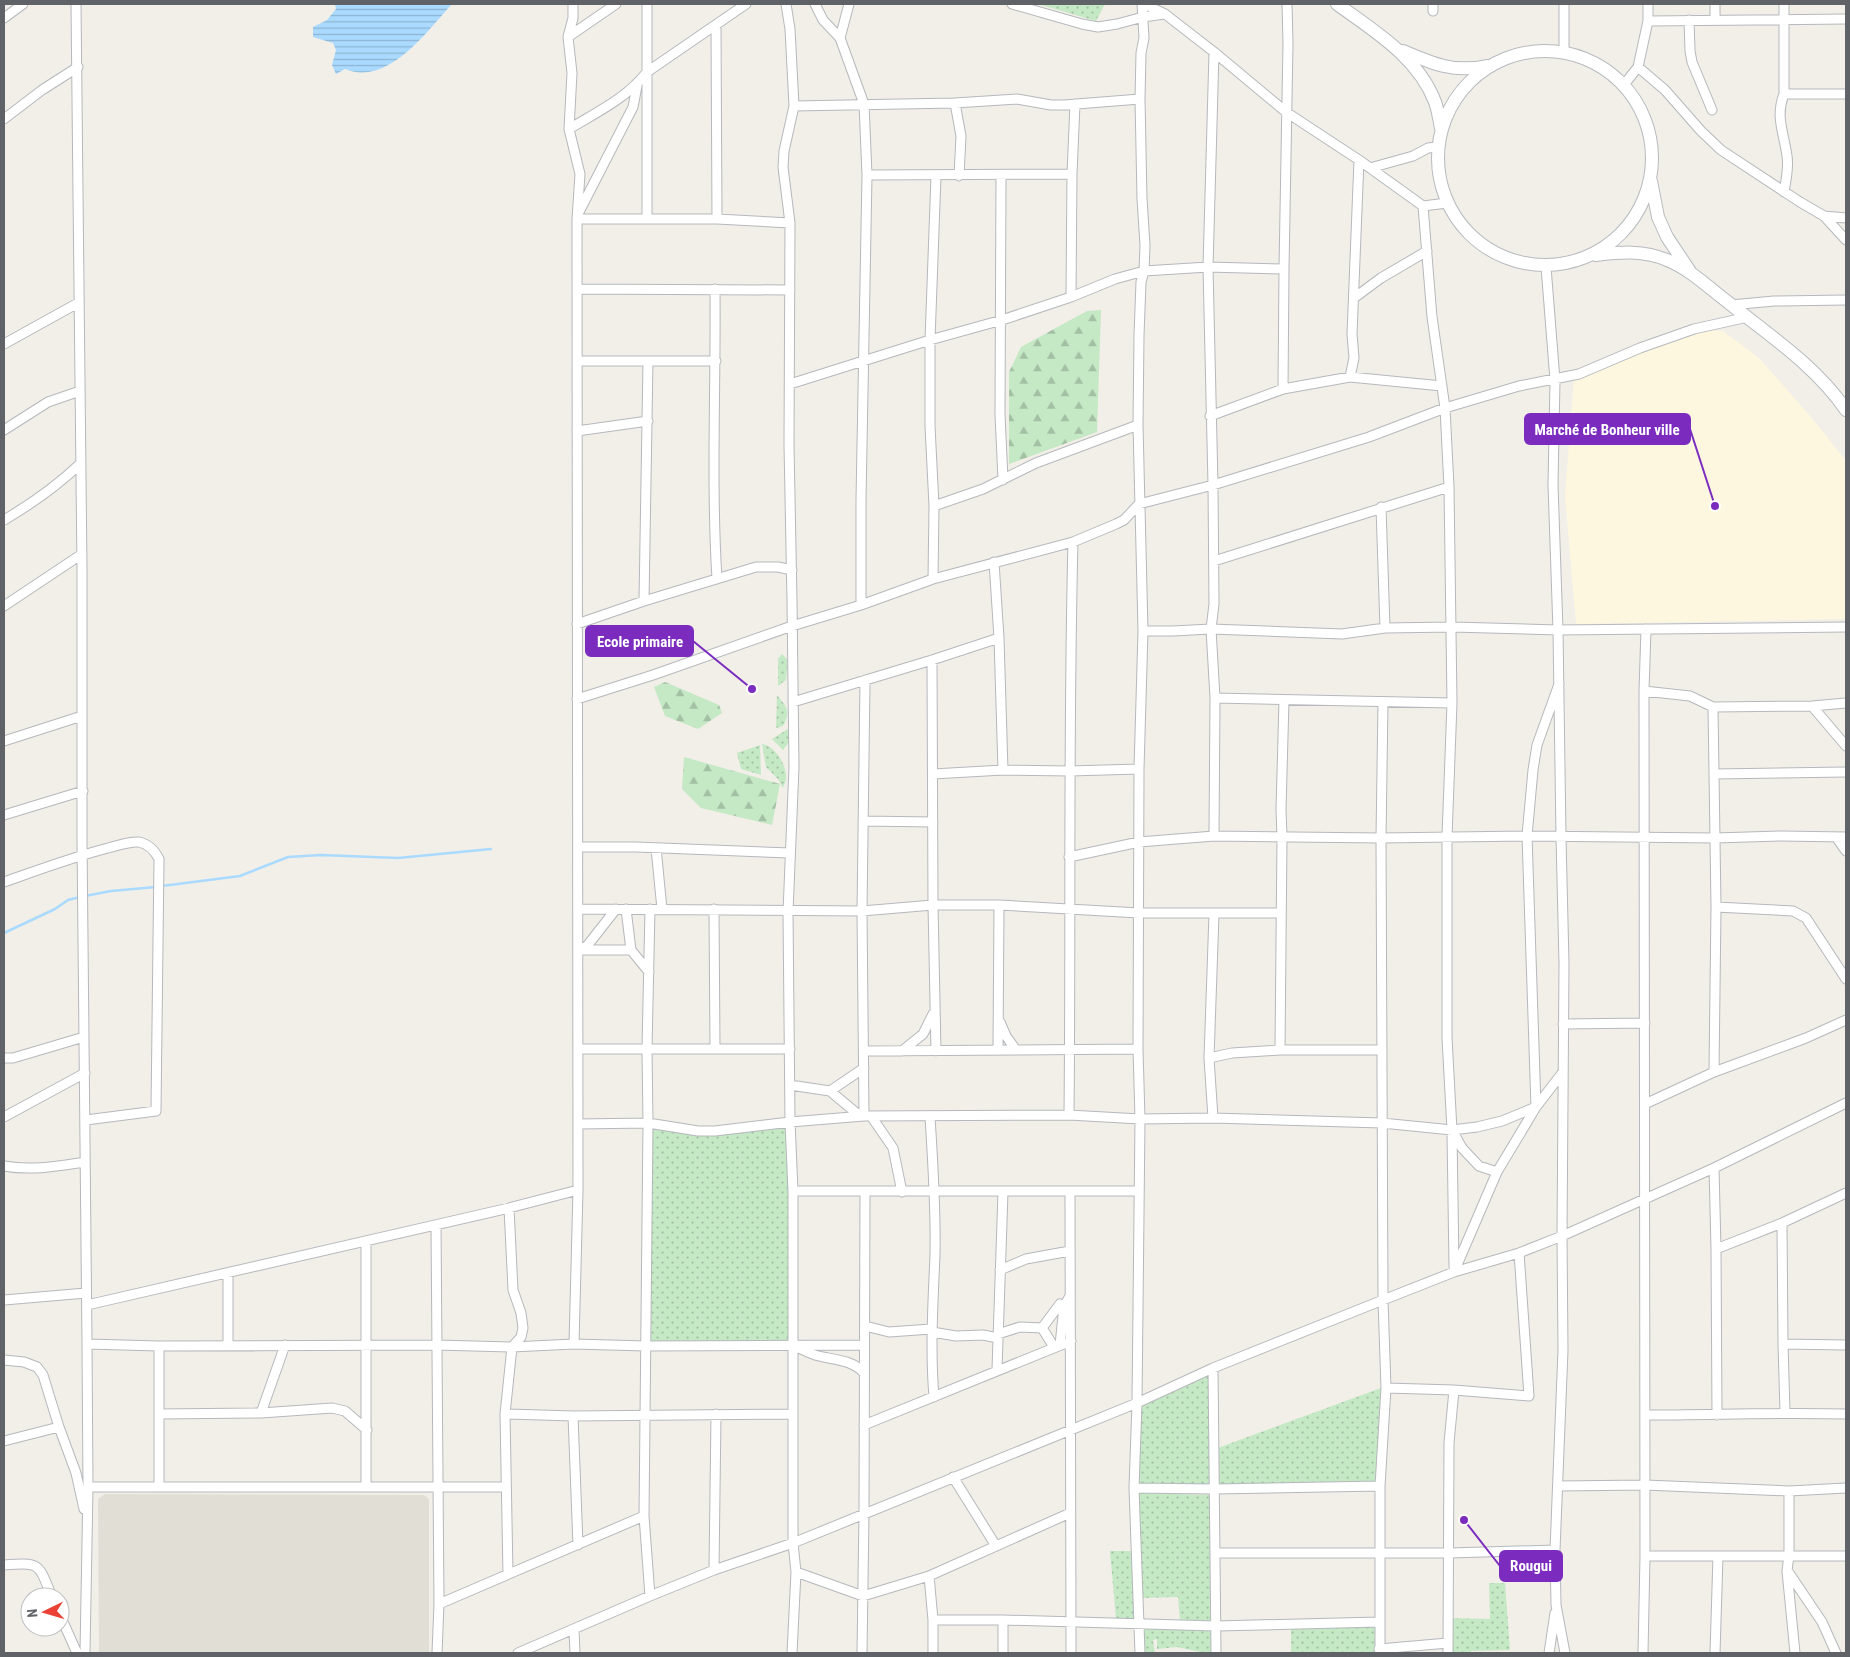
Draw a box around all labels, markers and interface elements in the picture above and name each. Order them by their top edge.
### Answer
callout: Marché de Bonheur ville [1525,414,1690,444]
text: Marché de Bonheur ville [1534,421,1680,439]
callout: Ecole primaire [586,626,693,656]
text: Ecole primaire [597,633,683,651]
callout: Rougui [1500,1551,1562,1581]
text: Rougui [1510,1557,1552,1575]
north arrow [20,1587,70,1637]
text: N [24,1608,40,1618]

